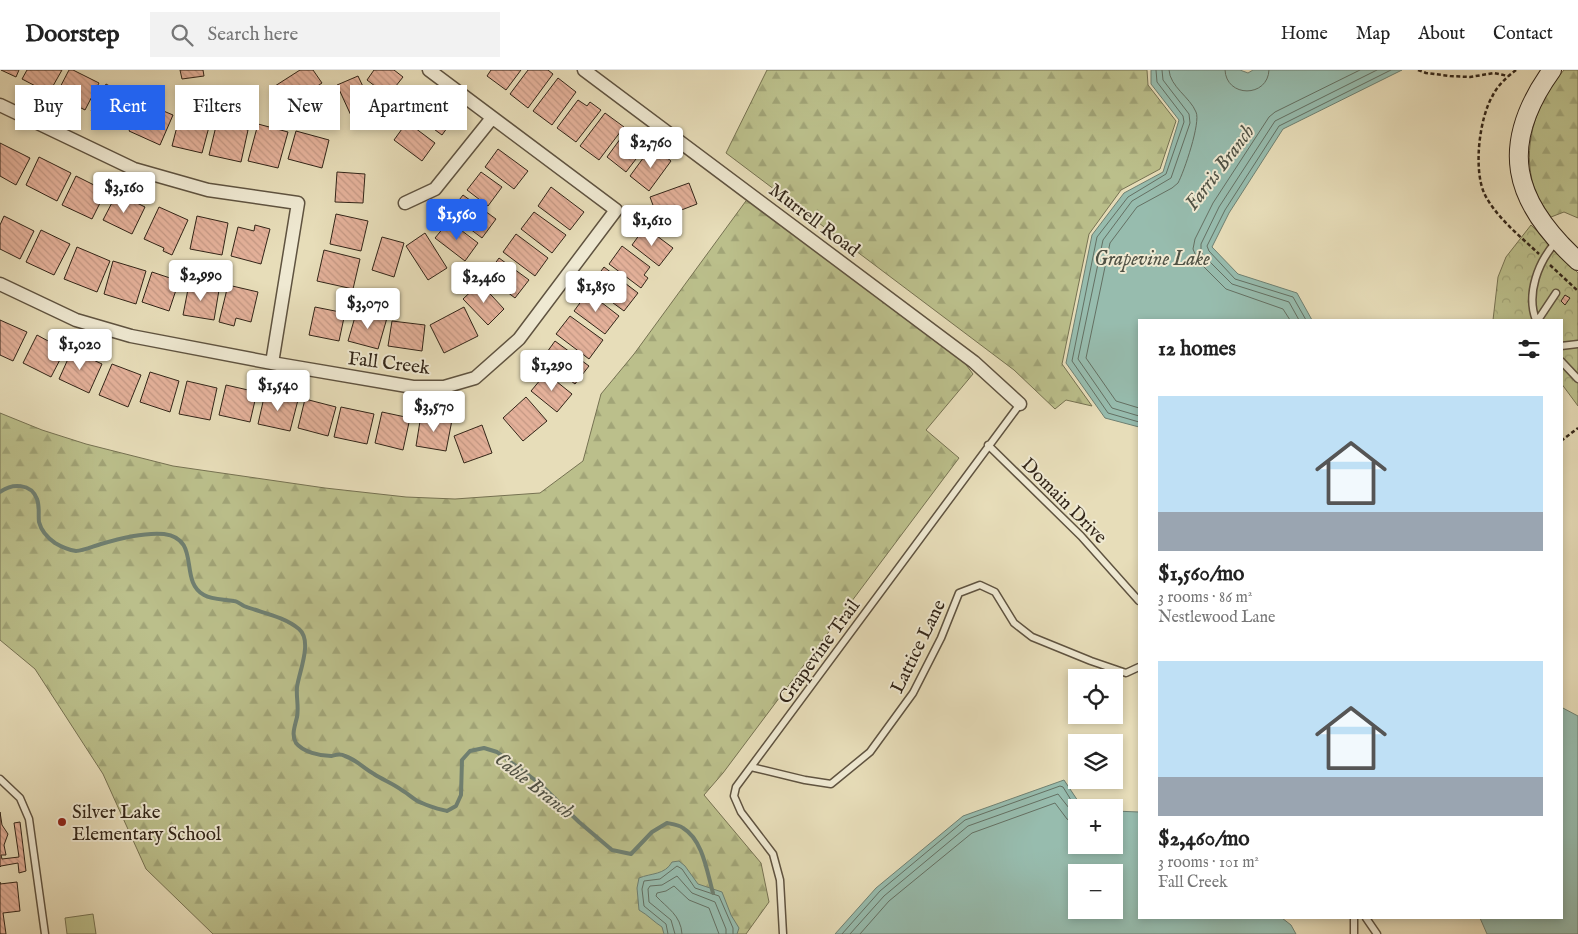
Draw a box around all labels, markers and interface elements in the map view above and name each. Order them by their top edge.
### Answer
search box [150,12,500,57]
text: Doorstep [25,19,120,50]
icon: search [168,21,196,49]
text: Search here [208,23,298,47]
text: Home [1281,23,1328,46]
text: Map [1356,23,1390,46]
text: About [1418,23,1465,46]
text: Contact [1493,23,1553,46]
chip: Buy [15,85,81,130]
chip: Rent [91,85,165,130]
chip: Filters [175,85,259,130]
chip: New [269,85,340,130]
chip: Apartment [350,85,467,130]
water label: Farris Branch [1180,120,1261,216]
pin: $2,760 [610,126,692,169]
text: $2,760 [630,133,672,153]
pin: $3,160 [83,172,165,214]
text: $3,160 [104,178,144,198]
street label: Murrell Road [764,179,865,263]
pin: $1,560 [416,198,498,241]
pin: $1,610 [611,204,693,247]
text: $1,560 [437,205,477,225]
text: $1,610 [632,211,672,231]
water label: Grapevine Lake [1094,247,1210,272]
pin: $2,990 [160,260,242,302]
pin: $2,460 [443,262,525,304]
text: $2,990 [180,266,222,286]
text: $2,460 [462,268,506,288]
pin: $1,850 [555,270,637,313]
text: $1,850 [577,277,615,297]
pin: $3,070 [327,288,409,330]
text: $3,070 [347,294,389,314]
pin: $1,020 [39,328,121,371]
text: $1,020 [59,335,101,355]
icon: filters [1515,335,1543,363]
text: 12 homes [1158,336,1236,363]
street label: Fall Creek [346,347,432,381]
pin: $1,290 [511,350,593,392]
text: $1,290 [531,356,573,376]
pin: $1,540 [237,370,319,412]
text: $1,540 [258,376,298,396]
pin: $3,570 [393,390,475,433]
text: $3,570 [414,397,454,417]
icon: home [1306,428,1396,518]
street label: Domain Drive [1016,453,1112,550]
text: $1,560/mo [1158,561,1244,588]
text: 3 rooms · 86 m² [1158,588,1252,608]
street label: Grapevine Trail [774,594,866,709]
street label: Lattice Lane [886,596,952,698]
text: Nestlewood Lane [1158,608,1275,628]
map controls [1068,669,1123,919]
button: locate [1068,669,1123,724]
icon: home [1306,693,1396,783]
button: layers [1068,734,1123,789]
water label: Cable Branch [489,747,579,825]
button: + [1068,799,1123,854]
place label: Silver Lake Elementary School [72,801,222,847]
marker: Silver Lake Elementary School [56,816,68,828]
text: $2,460/mo [1158,826,1250,853]
text: 3 rooms · 101 m² [1158,853,1259,873]
button: − [1068,864,1123,919]
text: Fall Creek [1158,873,1228,893]

